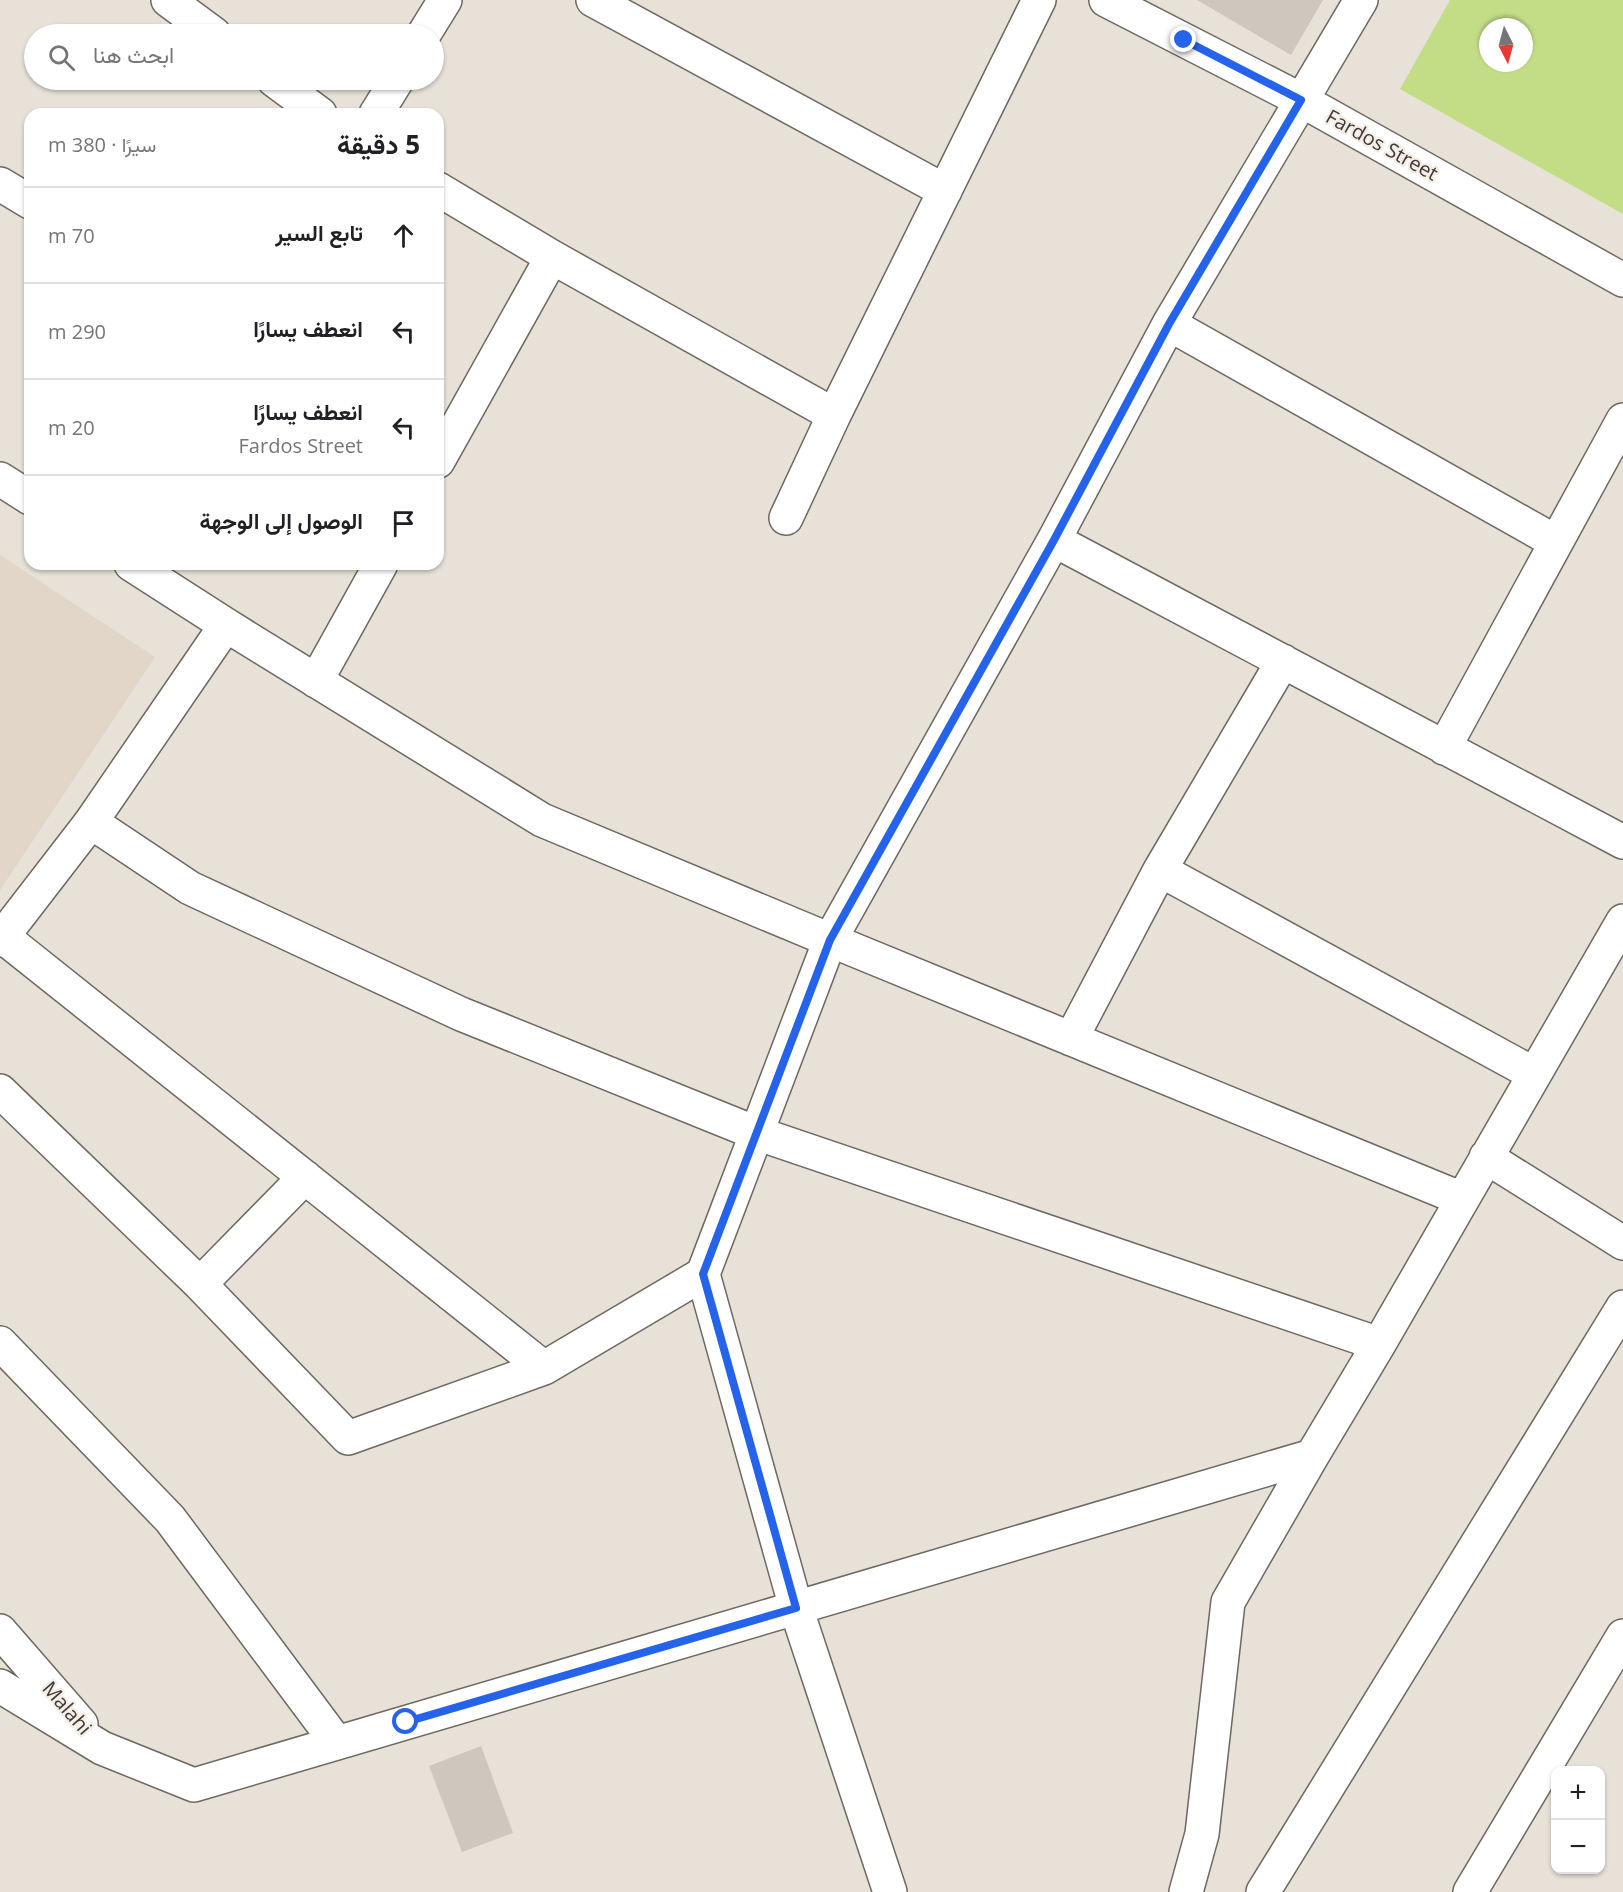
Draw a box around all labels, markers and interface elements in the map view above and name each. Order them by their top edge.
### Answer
north arrow [1479,18,1533,72]
search box [24,24,444,90]
route end [1170,26,1196,52]
text: ابحث هنا [93,39,174,69]
icon: search [45,41,78,74]
street label: Fardos Street [1321,103,1443,187]
text: 5 دقيقة [337,126,420,162]
text: سيرًا · 380 m [48,131,156,158]
text: تابع السير [275,217,363,247]
icon: ahead [387,219,420,252]
text: 70 m [48,222,95,249]
text: انعطف يسارًا [253,313,363,343]
icon: left [387,315,420,348]
text: 290 m [48,318,106,345]
text: انعطف يسارًا [253,396,363,426]
icon: left [387,411,420,444]
text: 20 m [48,414,95,441]
text: Fardos Street [239,432,363,459]
text: الوصول إلى الوجهة [199,505,363,535]
icon: arrive [387,507,420,540]
street label: Malahi [37,1675,98,1740]
route start [392,1708,418,1734]
map controls [1551,1766,1605,1874]
button: + [1551,1766,1605,1820]
button: − [1551,1820,1605,1874]

